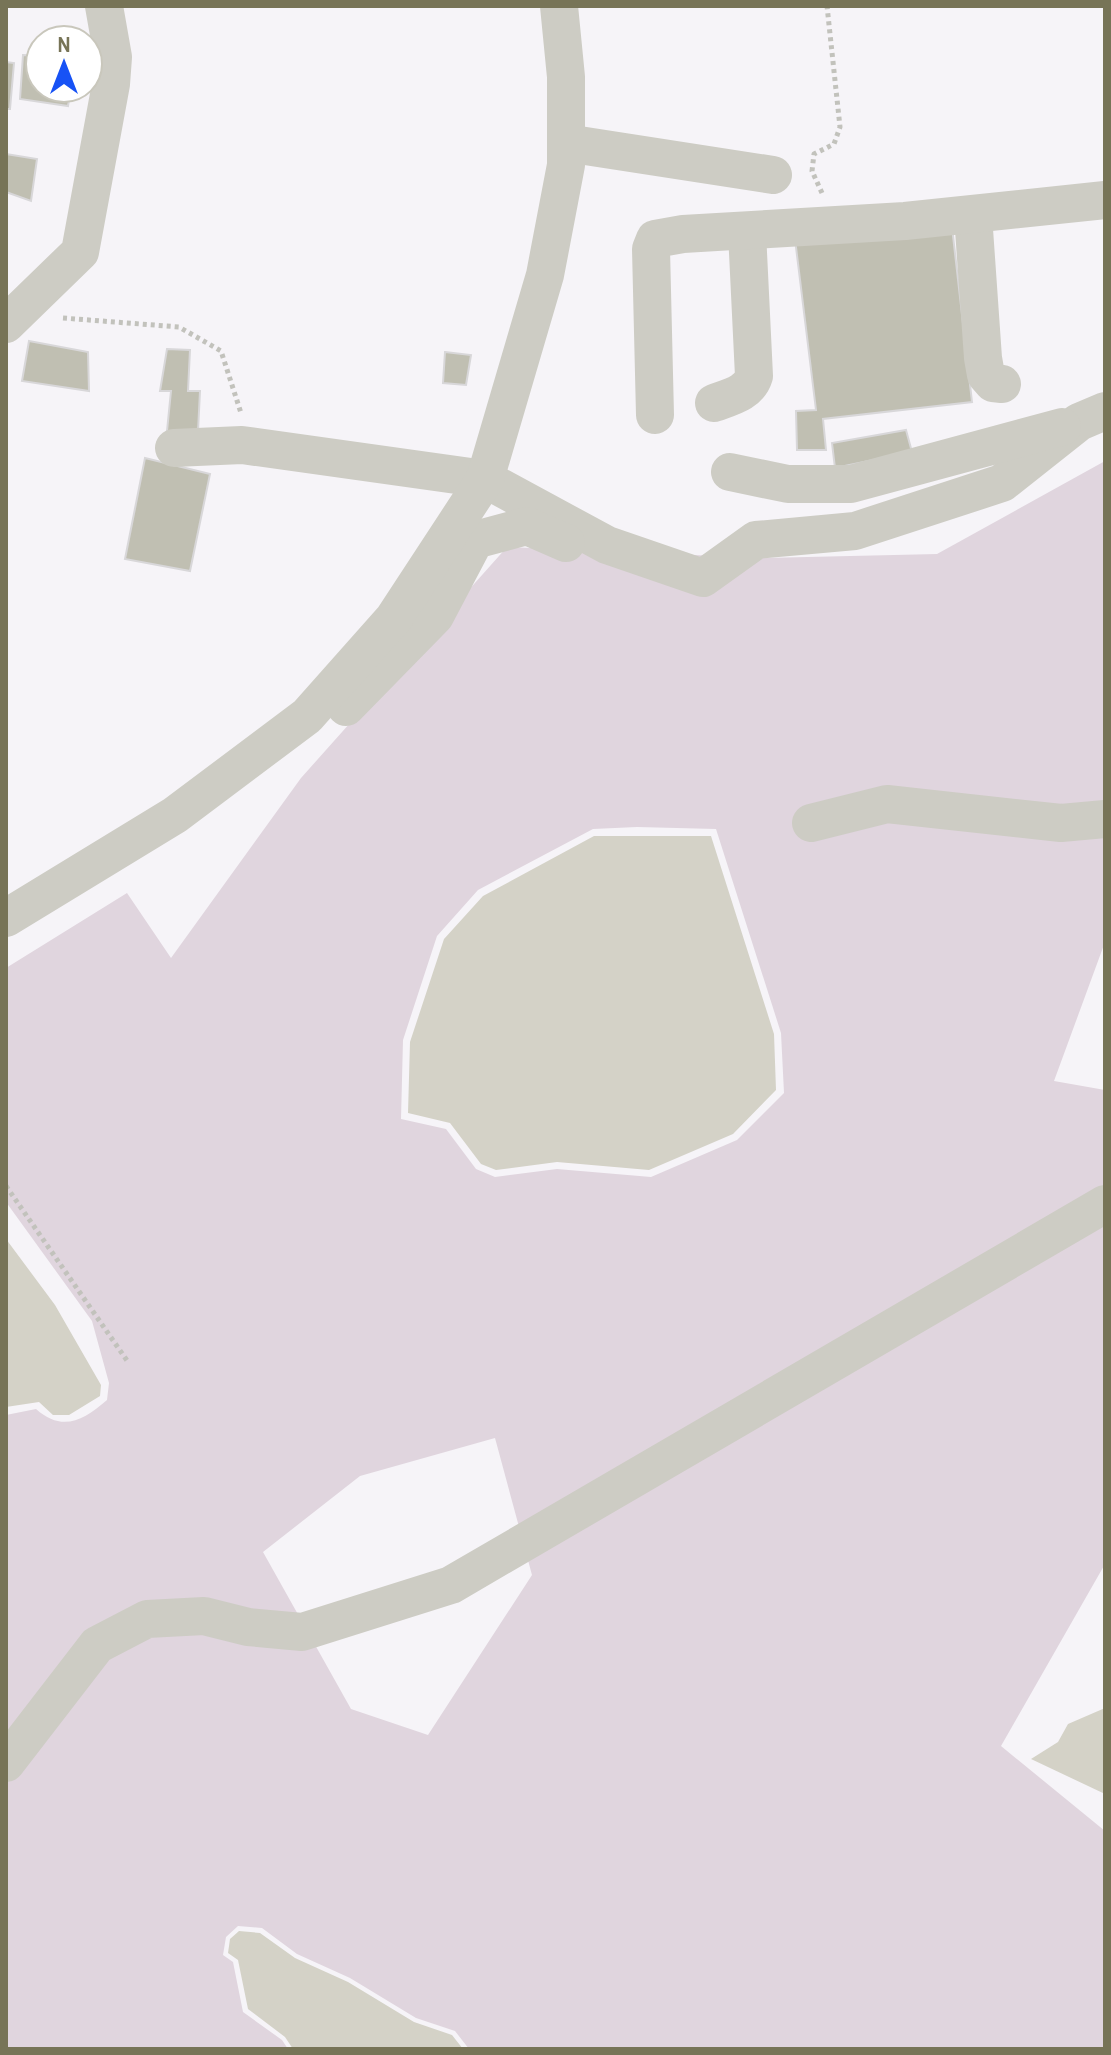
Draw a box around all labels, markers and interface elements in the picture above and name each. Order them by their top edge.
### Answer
north arrow [24,24,104,104]
text: N [57,29,71,59]

